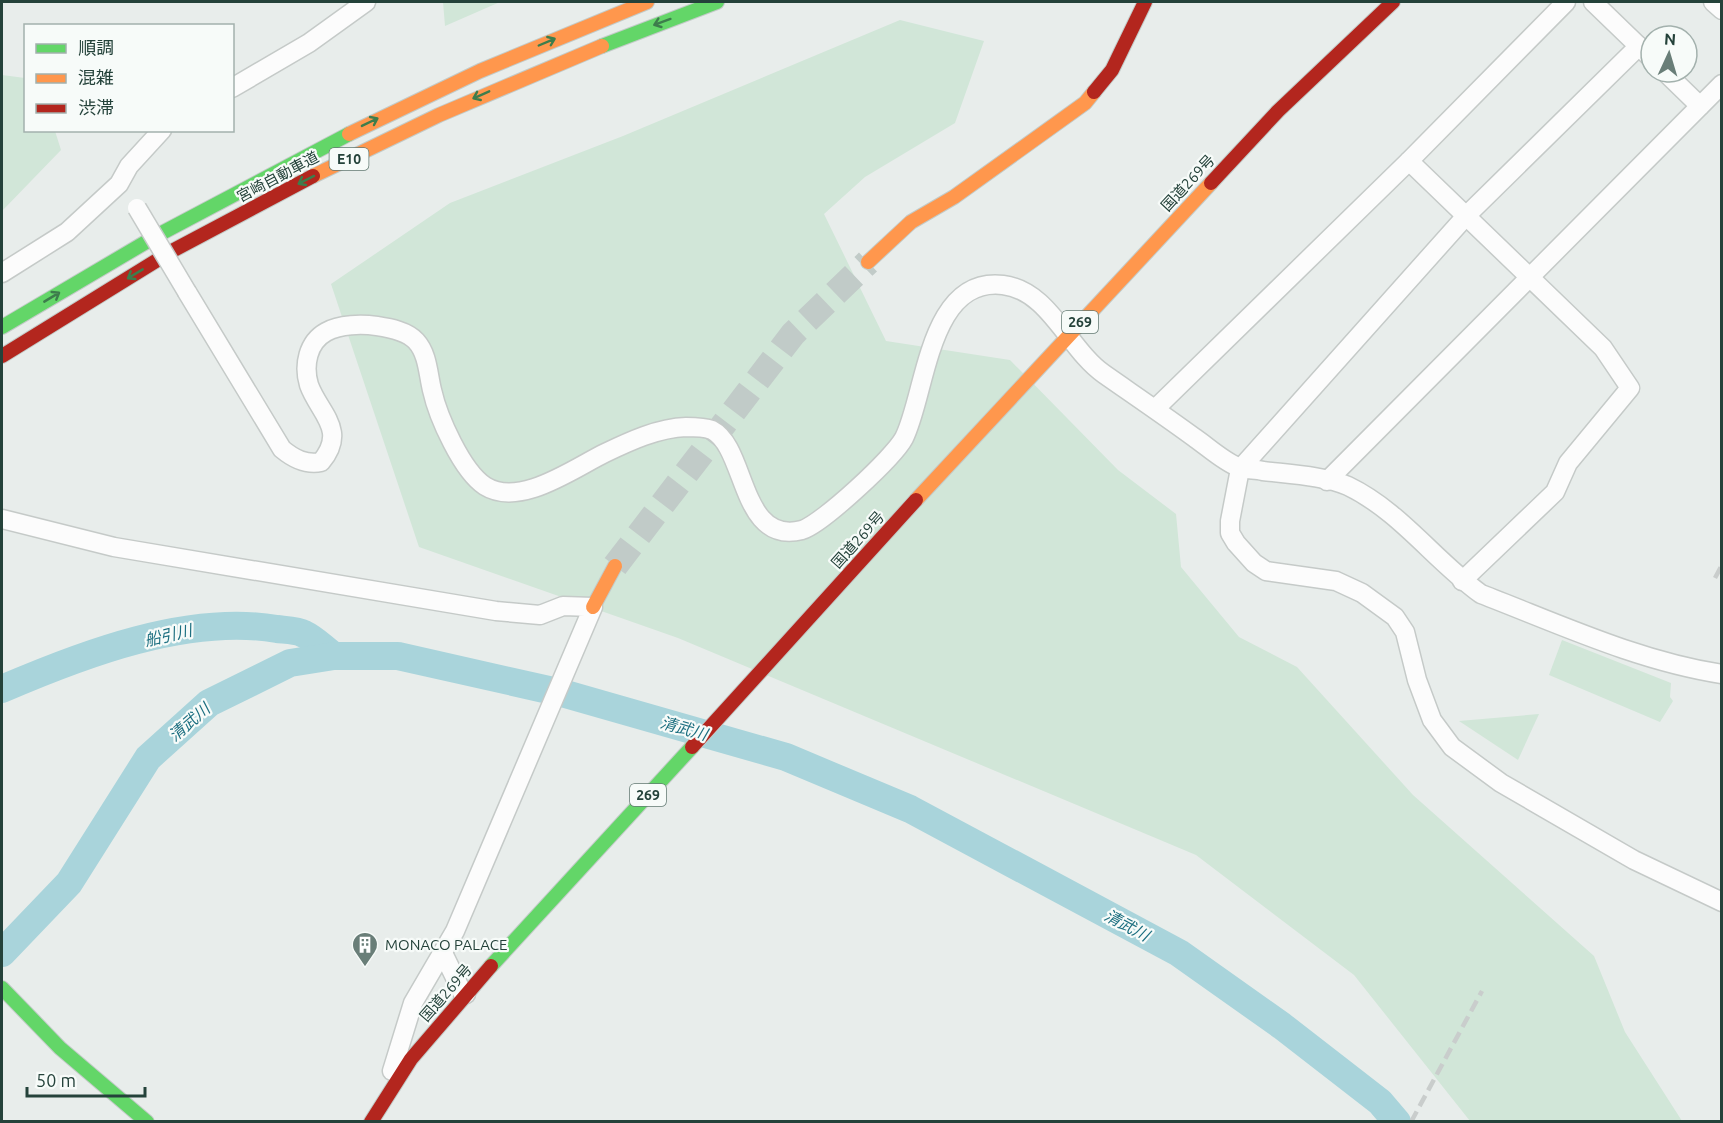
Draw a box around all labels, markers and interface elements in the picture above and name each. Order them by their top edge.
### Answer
one-way arrow [653,17,672,28]
legend [24,24,234,132]
north arrow [1639,24,1699,84]
text: N [1663,30,1677,48]
one-way arrow [538,36,556,47]
text: 順調 [78,37,114,57]
text: 混雑 [78,67,114,87]
one-way arrow [473,90,491,101]
text: 渋滞 [78,97,114,117]
one-way arrow [360,116,378,128]
street label: 宮崎自動車道 [234,148,321,205]
road number: E10 [330,148,368,170]
street label: 国道269号 [1157,151,1218,214]
one-way arrow [297,175,315,186]
one-way arrow [127,268,144,280]
one-way arrow [43,290,60,302]
road number: 269 [1062,311,1098,333]
street label: 国道269号 [828,508,887,572]
water label: 船引川 [143,620,195,649]
water label: 清武川 [165,698,215,745]
water label: 清武川 [658,713,711,744]
road number: 269 [630,784,666,806]
water label: 清武川 [1102,906,1154,945]
building icon: MONACO PALACE [350,930,380,968]
place label: MONACO PALACE [385,936,507,953]
street label: 国道269号 [416,961,475,1025]
scale bar [27,1060,146,1098]
text: 50 m [36,1070,76,1090]

